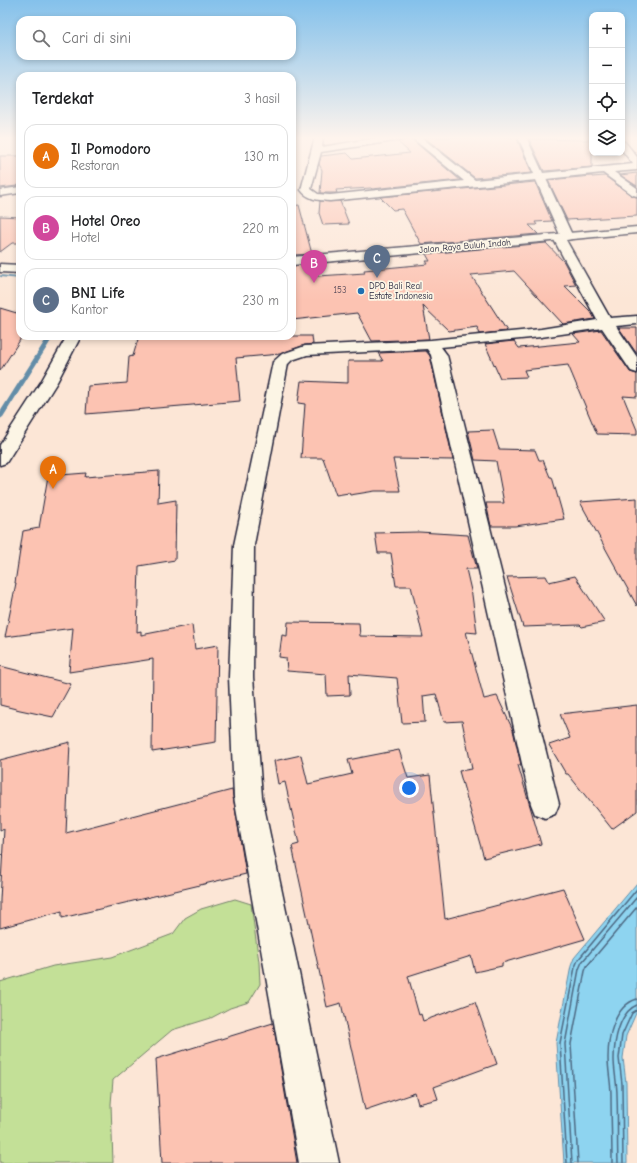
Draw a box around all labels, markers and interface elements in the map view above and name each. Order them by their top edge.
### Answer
map controls [589,12,625,156]
button: + [589,12,625,48]
search box [16,16,296,60]
icon: search [30,27,52,49]
text: Cari di sini [62,29,131,47]
button: − [589,48,625,84]
button: locate [589,84,625,120]
text: Terdekat [32,89,94,108]
text: 3 hasil [244,91,280,106]
button: layers [589,120,625,156]
text: Il Pomodoro [71,140,151,158]
text: A [42,149,50,164]
text: 130 m [244,149,279,164]
text: Restoran [71,158,120,173]
text: Hotel Oreo [71,212,141,230]
text: B [42,221,50,236]
text: 220 m [242,221,279,236]
text: Hotel [71,230,100,245]
street label: Jalan Raya Buluh Indah [419,237,511,255]
pin: C [364,245,390,278]
pin: B [301,250,327,283]
place label: DPD Bali Real Estate Indonesia [369,281,433,301]
text: BNI Life [71,284,125,302]
house number: 153 [334,285,347,295]
marker: DPD Bali Real Estate Indonesia [356,286,366,296]
text: C [42,293,50,308]
text: 230 m [243,293,279,308]
text: Kantor [71,302,108,317]
pin: A [40,456,66,489]
your location [399,778,419,798]

